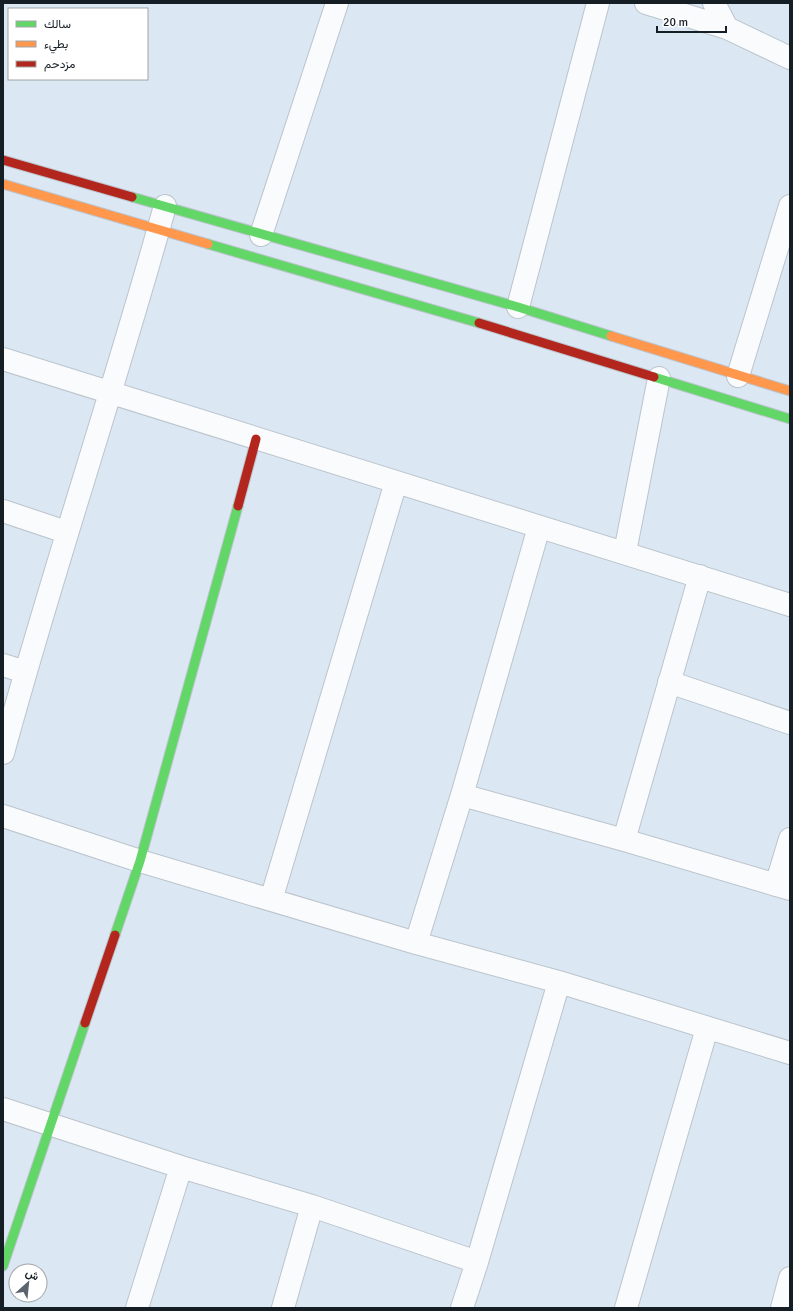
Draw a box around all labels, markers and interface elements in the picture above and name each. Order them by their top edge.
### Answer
legend [8,8,148,80]
scale bar [657,8,726,34]
text: 20 m [663,15,688,30]
text: سالك [44,17,71,32]
text: بطيء [44,37,68,54]
text: مزدحم [44,57,75,72]
north arrow [8,1263,48,1303]
text: ش [23,1266,41,1283]

